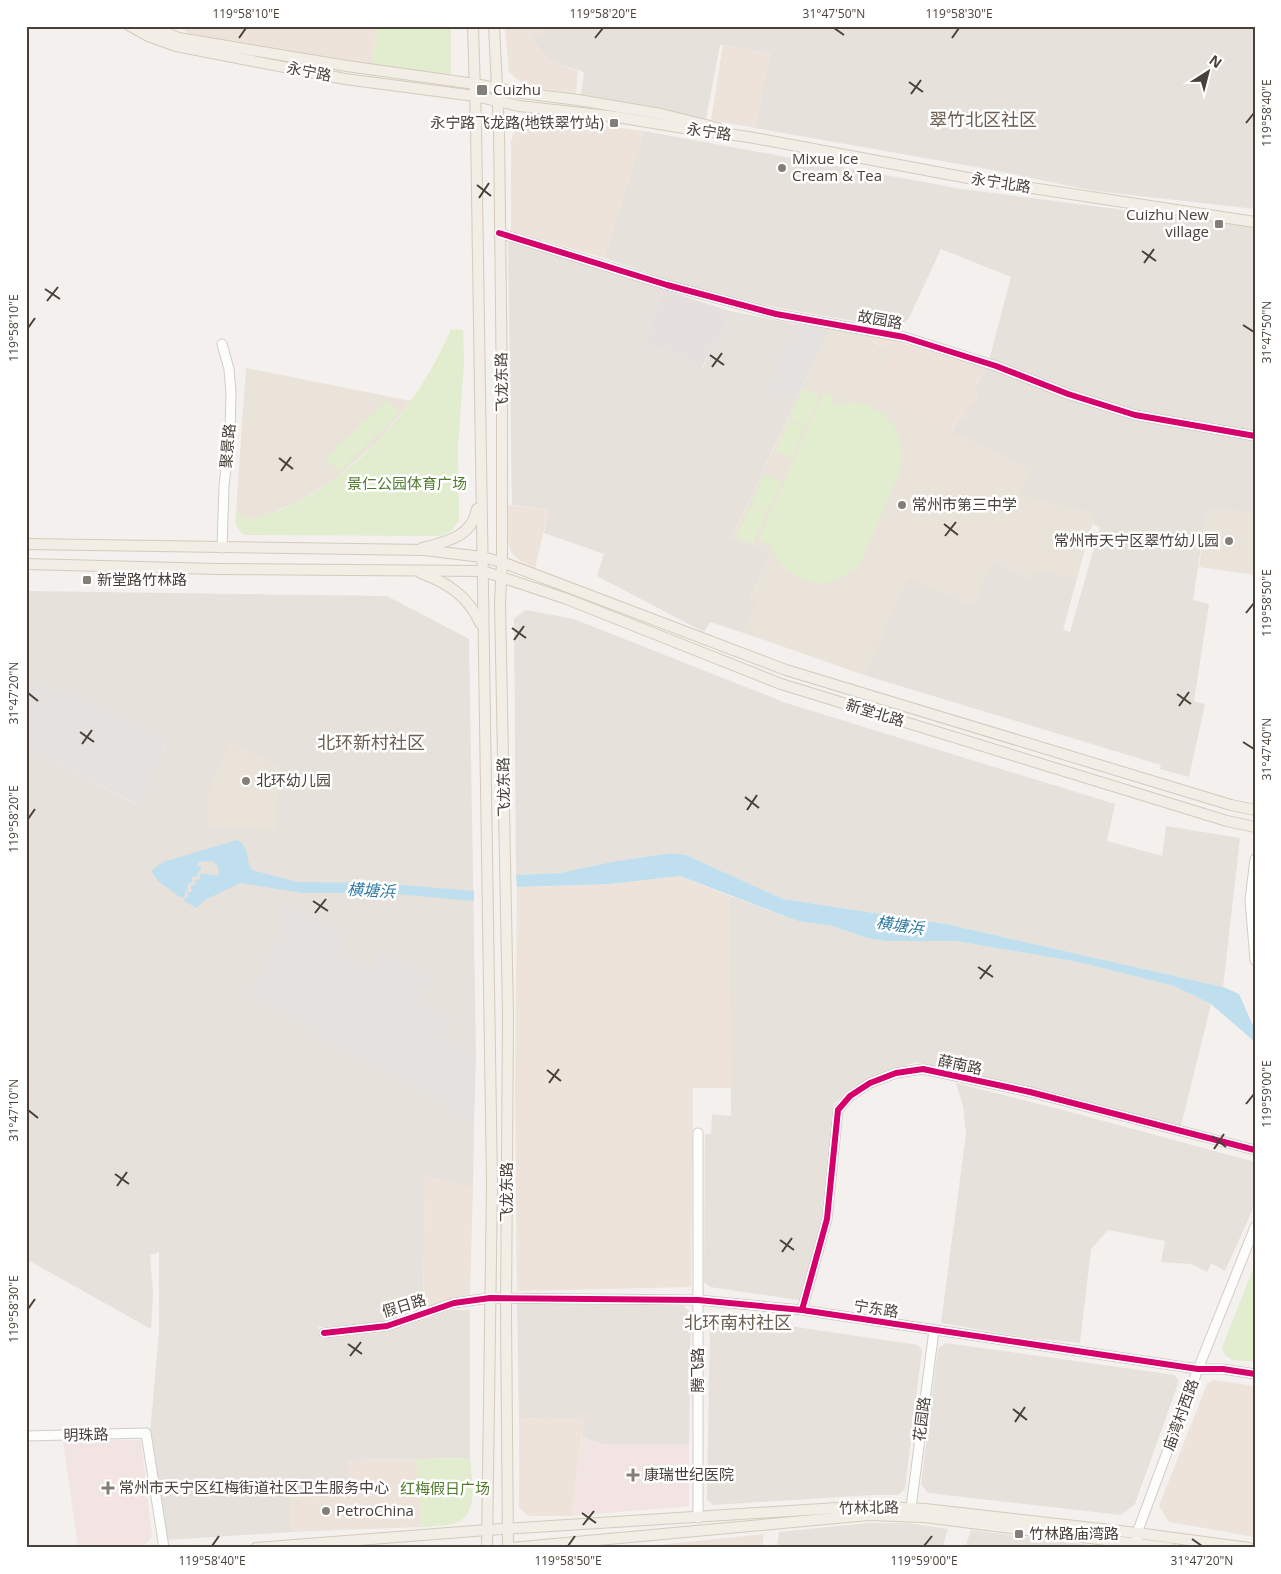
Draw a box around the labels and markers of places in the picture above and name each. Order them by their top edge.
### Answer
place label: Cuizhu [493,79,541,99]
marker: Cuizhu [475,83,489,97]
place label: 永宁路飞龙路(地铁翠竹站) [430,112,604,132]
marker: 永宁路飞龙路(地铁翠竹站) [608,117,620,129]
place label: Mixue Ice Cream & Tea [792,148,882,185]
marker: Mixue Ice Cream & Tea [776,162,788,174]
place label: Cuizhu New village [1126,204,1209,241]
marker: Cuizhu New village [1213,218,1225,230]
place label: 常州市第三中学 [912,494,1017,514]
marker: 常州市第三中学 [896,499,908,511]
place label: 常州市天宁区翠竹幼儿园 [1054,530,1219,550]
marker: 常州市天宁区翠竹幼儿园 [1223,535,1235,547]
place label: 新堂路竹林路 [97,569,187,589]
marker: 新堂路竹林路 [81,574,93,586]
place label: 北环幼儿园 [256,770,331,790]
marker: 北环幼儿园 [240,775,252,787]
place label: 康瑞世纪医院 [644,1464,734,1484]
marker: 康瑞世纪医院 [626,1468,640,1482]
place label: 常州市天宁区红梅街道社区卫生服务中心 [119,1477,389,1497]
marker: 常州市天宁区红梅街道社区卫生服务中心 [101,1481,115,1495]
place label: PetroChina [336,1500,414,1520]
marker: PetroChina [320,1505,332,1517]
place label: 竹林路庙湾路 [1029,1523,1119,1543]
marker: 竹林路庙湾路 [1013,1528,1025,1540]

